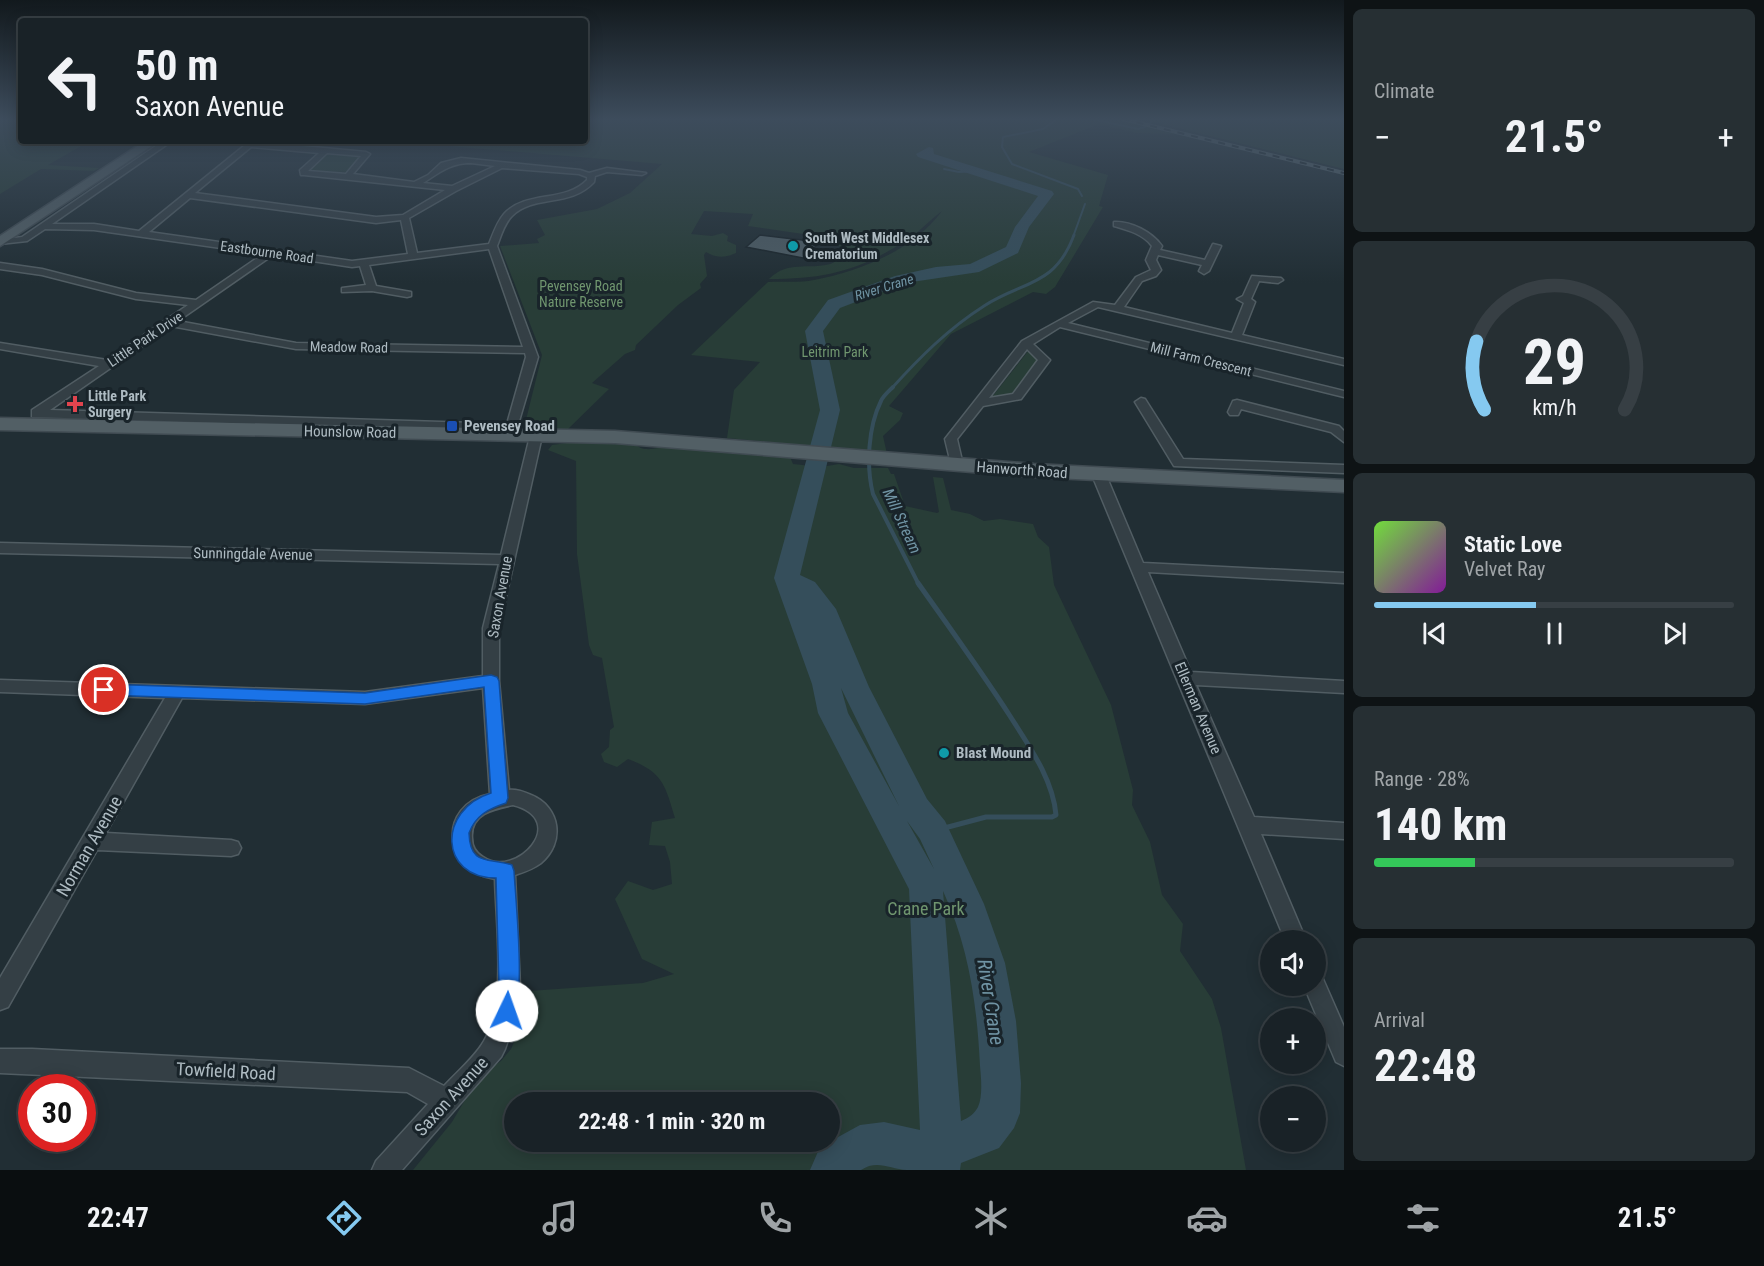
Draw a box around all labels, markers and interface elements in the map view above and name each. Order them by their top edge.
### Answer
text: 50 m [135,41,218,90]
icon: left [36,42,114,120]
text: Climate [1374,79,1434,103]
text: Saxon Avenue [135,91,284,123]
text: 21.5° [1505,110,1603,163]
text: − [1374,118,1391,157]
text: + [1718,118,1734,157]
place label: South West Middlesex Crematorium [805,230,930,262]
street label: Eastbourne Road [219,238,315,266]
marker: South West Middlesex Crematorium [786,239,800,253]
water label: River Crane [853,270,915,304]
park label: Pevensey Road Nature Reserve [539,278,623,310]
street label: Little Park Drive [104,308,186,370]
text: 29 [1522,326,1586,399]
street label: Meadow Road [310,338,388,356]
street label: Mill Farm Crescent [1149,339,1253,379]
park label: Leitrim Park [802,344,869,360]
place label: Little Park Surgery [88,388,146,420]
marker: Little Park Surgery [66,395,84,413]
text: km/h [1532,395,1576,420]
place label: Pevensey Road [464,417,555,435]
marker: Pevensey Road [445,419,459,433]
street label: Hounslow Road [304,422,396,442]
street label: Hanworth Road [976,458,1068,482]
water label: Mill Stream [879,485,925,557]
text: Static Love [1464,532,1562,557]
street label: Sunningdale Avenue [193,544,313,564]
street label: Saxon Avenue [484,555,516,639]
text: Velvet Ray [1464,557,1545,581]
icon: previous [1418,617,1451,650]
icon: pause [1538,617,1571,650]
icon: next [1658,617,1691,650]
street label: Ellerman Avenue [1171,659,1225,757]
pin [78,664,129,715]
icon: arrive [87,673,120,706]
place label: Blast Mound [956,744,1031,762]
marker: Blast Mound [937,746,951,760]
text: Range · 28% [1374,767,1470,791]
street label: Norman Avenue [52,792,126,900]
text: 140 km [1374,798,1507,851]
park label: Crane Park [887,898,965,919]
map controls [1260,930,1326,1152]
button: sound [1260,930,1326,996]
water label: River Crane [972,957,1010,1047]
position arrow [475,979,539,1043]
button: + [1260,1008,1326,1074]
text: Arrival [1374,1008,1425,1032]
text: 22:48 [1374,1039,1477,1092]
street label: Saxon Avenue [410,1052,492,1140]
street label: Towfield Road [176,1058,276,1084]
speed limit sign: 30 [18,1074,96,1152]
button: − [1260,1086,1326,1152]
text: 22:48 · 1 min · 320 m [579,1109,765,1134]
icon: directions [323,1197,365,1239]
icon: music [539,1197,581,1239]
icon: phone [754,1197,796,1239]
icon: climate [970,1197,1012,1239]
icon: car [1186,1197,1228,1239]
icon: filters [1402,1197,1444,1239]
text: 22:47 [87,1202,149,1234]
text: 21.5° [1618,1202,1677,1234]

